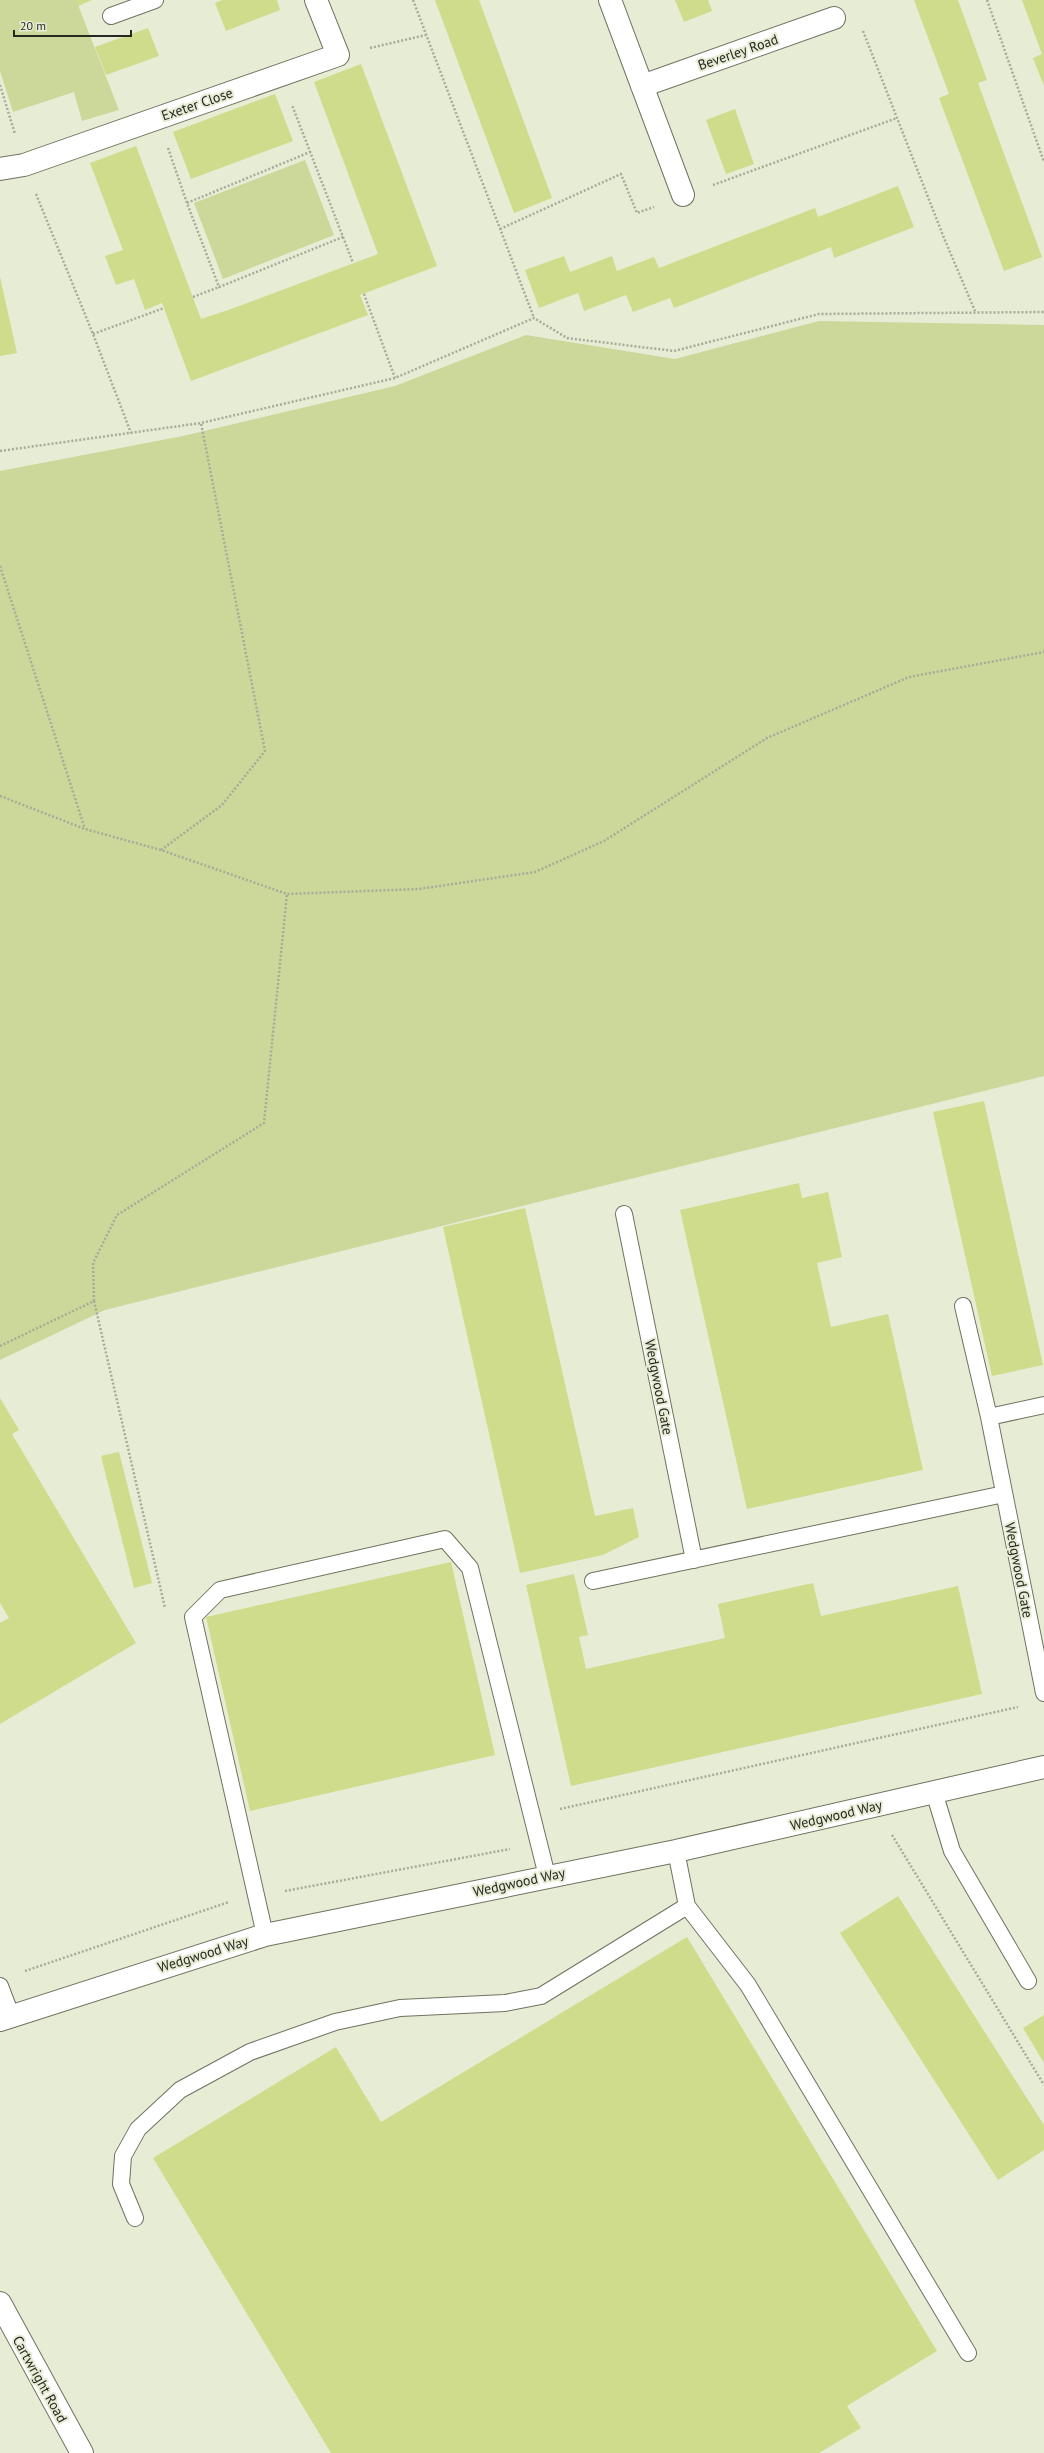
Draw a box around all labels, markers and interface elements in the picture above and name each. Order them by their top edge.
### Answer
scale bar [14,12,131,38]
text: 20 m [20,18,46,33]
street label: Beverley Road [695,30,781,74]
street label: Exeter Close [159,83,235,125]
street label: Wedgwood Gate [641,1338,677,1436]
street label: Wedgwood Gate [1001,1521,1037,1619]
street label: Wedgwood Way [788,1796,884,1834]
street label: Wedgwood Way [471,1863,567,1901]
street label: Wedgwood Way [156,1932,251,1976]
street label: Cartwright Road [9,2332,71,2426]

